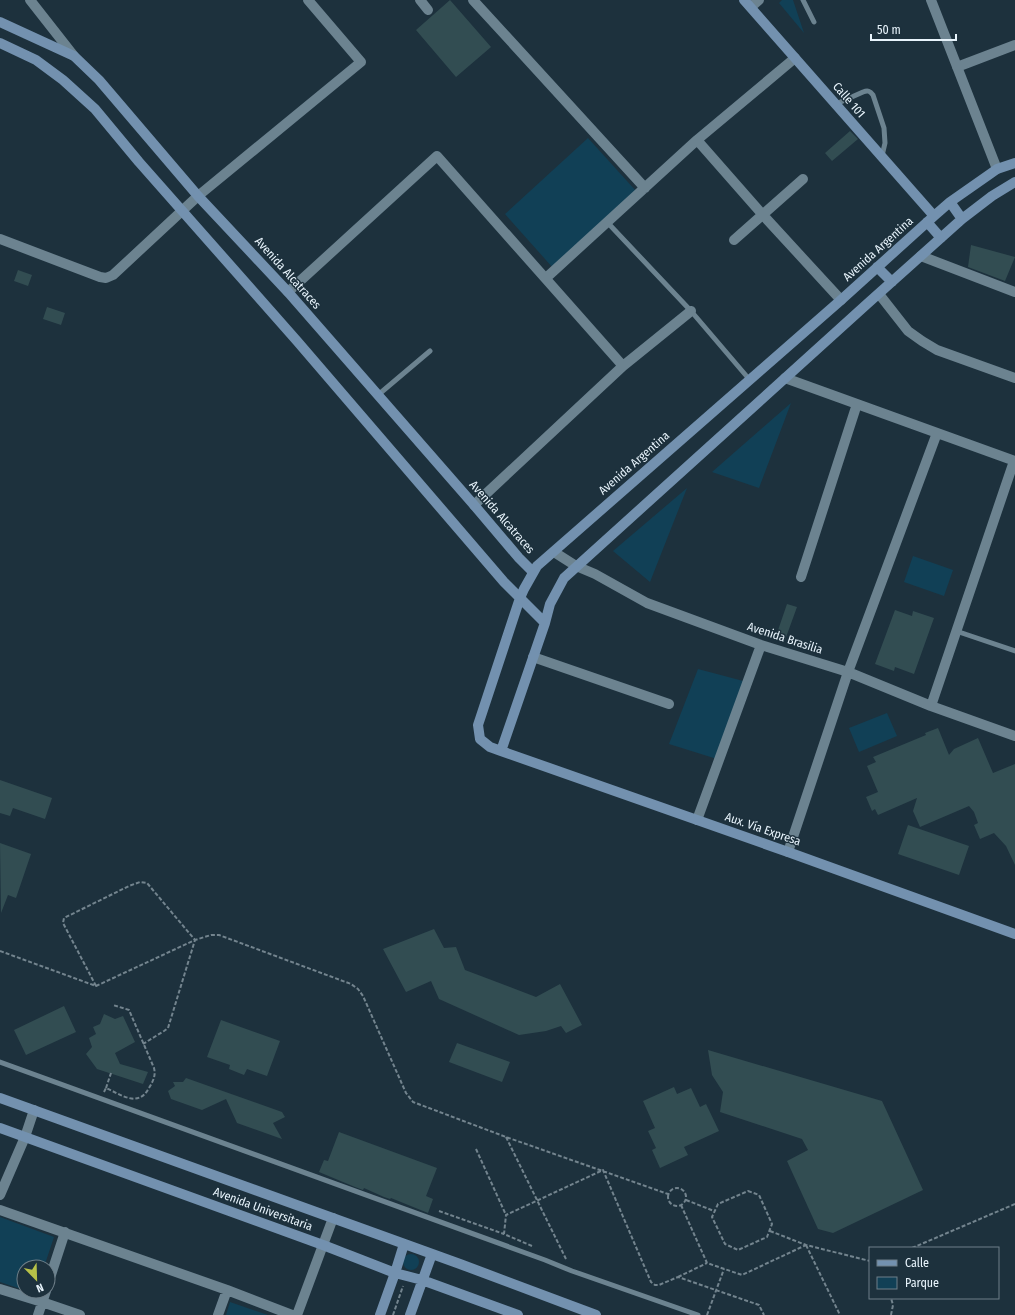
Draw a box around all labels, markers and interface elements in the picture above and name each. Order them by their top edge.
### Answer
scale bar [871,16,956,42]
text: 50 m [877,23,901,37]
street label: Calle 101 [830,80,868,120]
street label: Avenida Argentina [840,214,916,284]
street label: Avenida Alcatraces [252,234,324,312]
street label: Avenida Argentina [596,428,672,498]
street label: Avenida Alcatraces [467,478,537,556]
street label: Avenida Brasilia [746,619,825,657]
street label: Aux. Vía Expresa [723,809,803,849]
street label: Avenida Universitaria [211,1185,315,1234]
legend [869,1247,999,1299]
text: Calle [905,1256,929,1270]
north arrow [16,1259,56,1299]
text: Parque [905,1276,939,1290]
text: N [34,1280,45,1295]

